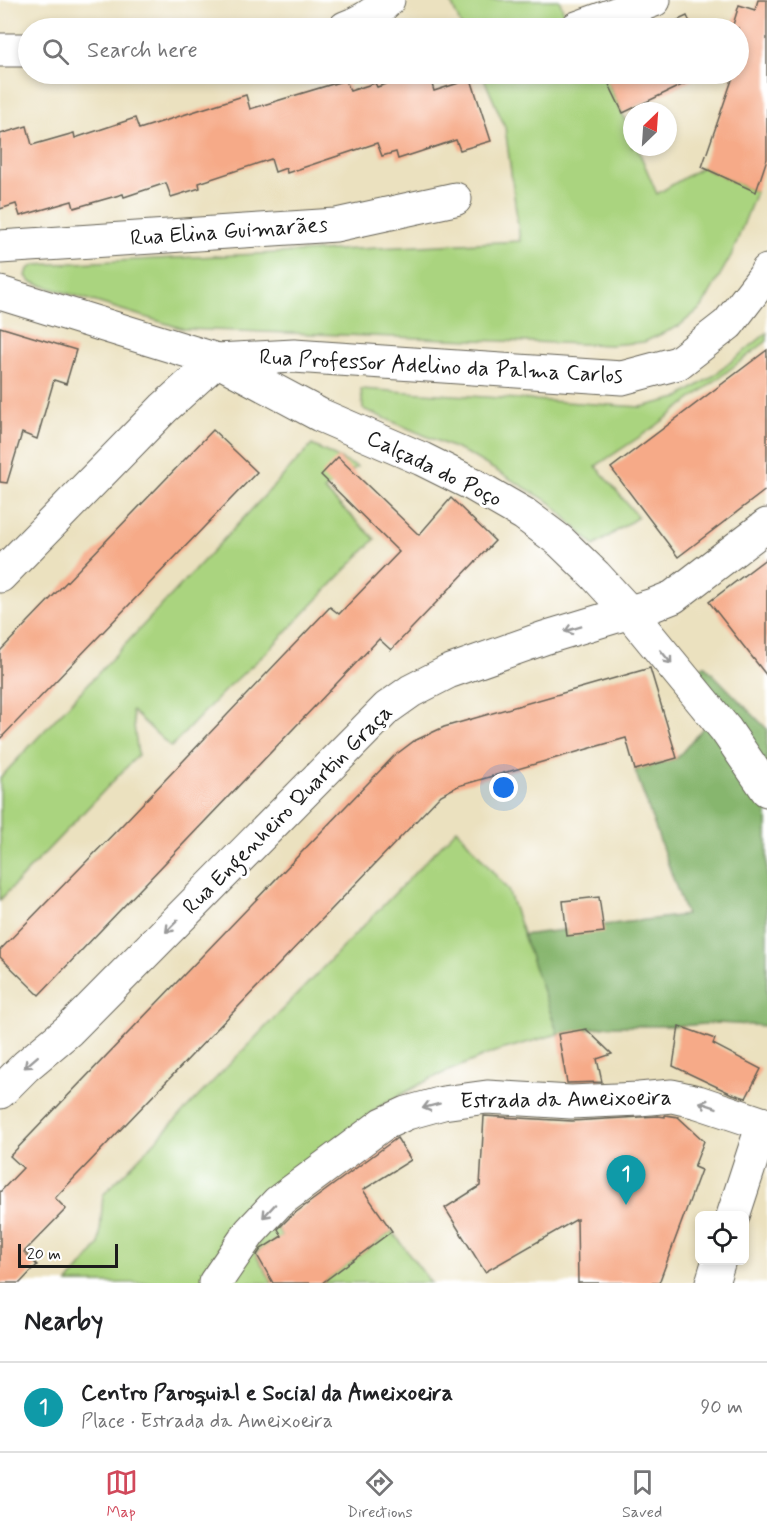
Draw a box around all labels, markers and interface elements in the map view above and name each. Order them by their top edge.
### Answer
search box [18,18,749,84]
icon: search [39,35,72,68]
text: Search here [87,37,198,65]
north arrow [623,102,677,156]
street label: Rua Elina Guimarães [129,211,329,253]
street label: Rua Professor Adelino da Palma Carlos [259,343,624,391]
street label: Calçada do Poço [362,424,506,514]
one-way arrow [564,624,583,635]
one-way arrow [660,649,673,665]
street label: Rua Engenheiro Quartin Graça [177,699,401,923]
your location [489,773,518,802]
one-way arrow [164,919,179,934]
one-way arrow [23,1055,39,1068]
street label: Estrada da Ameixoeira [460,1084,672,1116]
one-way arrow [699,1099,718,1110]
one-way arrow [422,1101,441,1112]
pin: 1 [606,1156,646,1205]
one-way arrow [262,1203,276,1218]
map controls [695,1211,749,1265]
button: locate [695,1211,749,1265]
scale bar [18,1241,118,1268]
text: 20 m [27,1244,61,1265]
text: Nearby [24,1305,103,1339]
text: Centro Paroquial e Social da Ameixoeira [81,1380,453,1408]
text: 1 [39,1394,48,1421]
text: 90 m [700,1394,743,1421]
text: Place · Estrada da Ameixoeira [81,1408,333,1435]
tab: Map [105,1466,138,1523]
tab: Directions [347,1466,413,1523]
tab: Saved [622,1466,662,1523]

